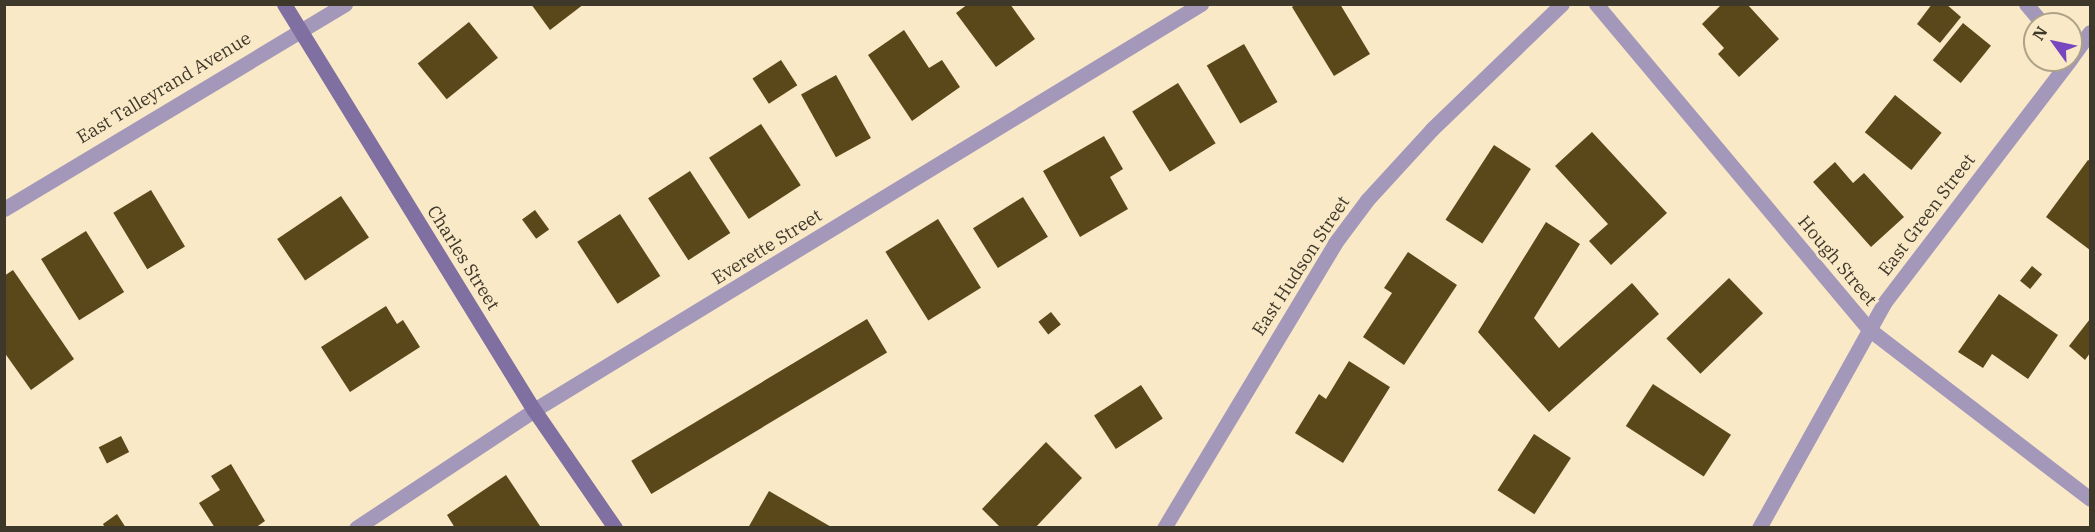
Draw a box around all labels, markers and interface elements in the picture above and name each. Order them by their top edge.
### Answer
north arrow [2023,12,2083,72]
text: N [2028,23,2051,44]
street label: East Talleyrand Avenue [73,27,255,149]
street label: East Green Street [1874,150,1980,280]
street label: East Hudson Street [1248,192,1354,340]
street label: Charles Street [422,202,504,314]
street label: Everette Street [708,205,826,289]
street label: Hough Street [1793,211,1881,311]

